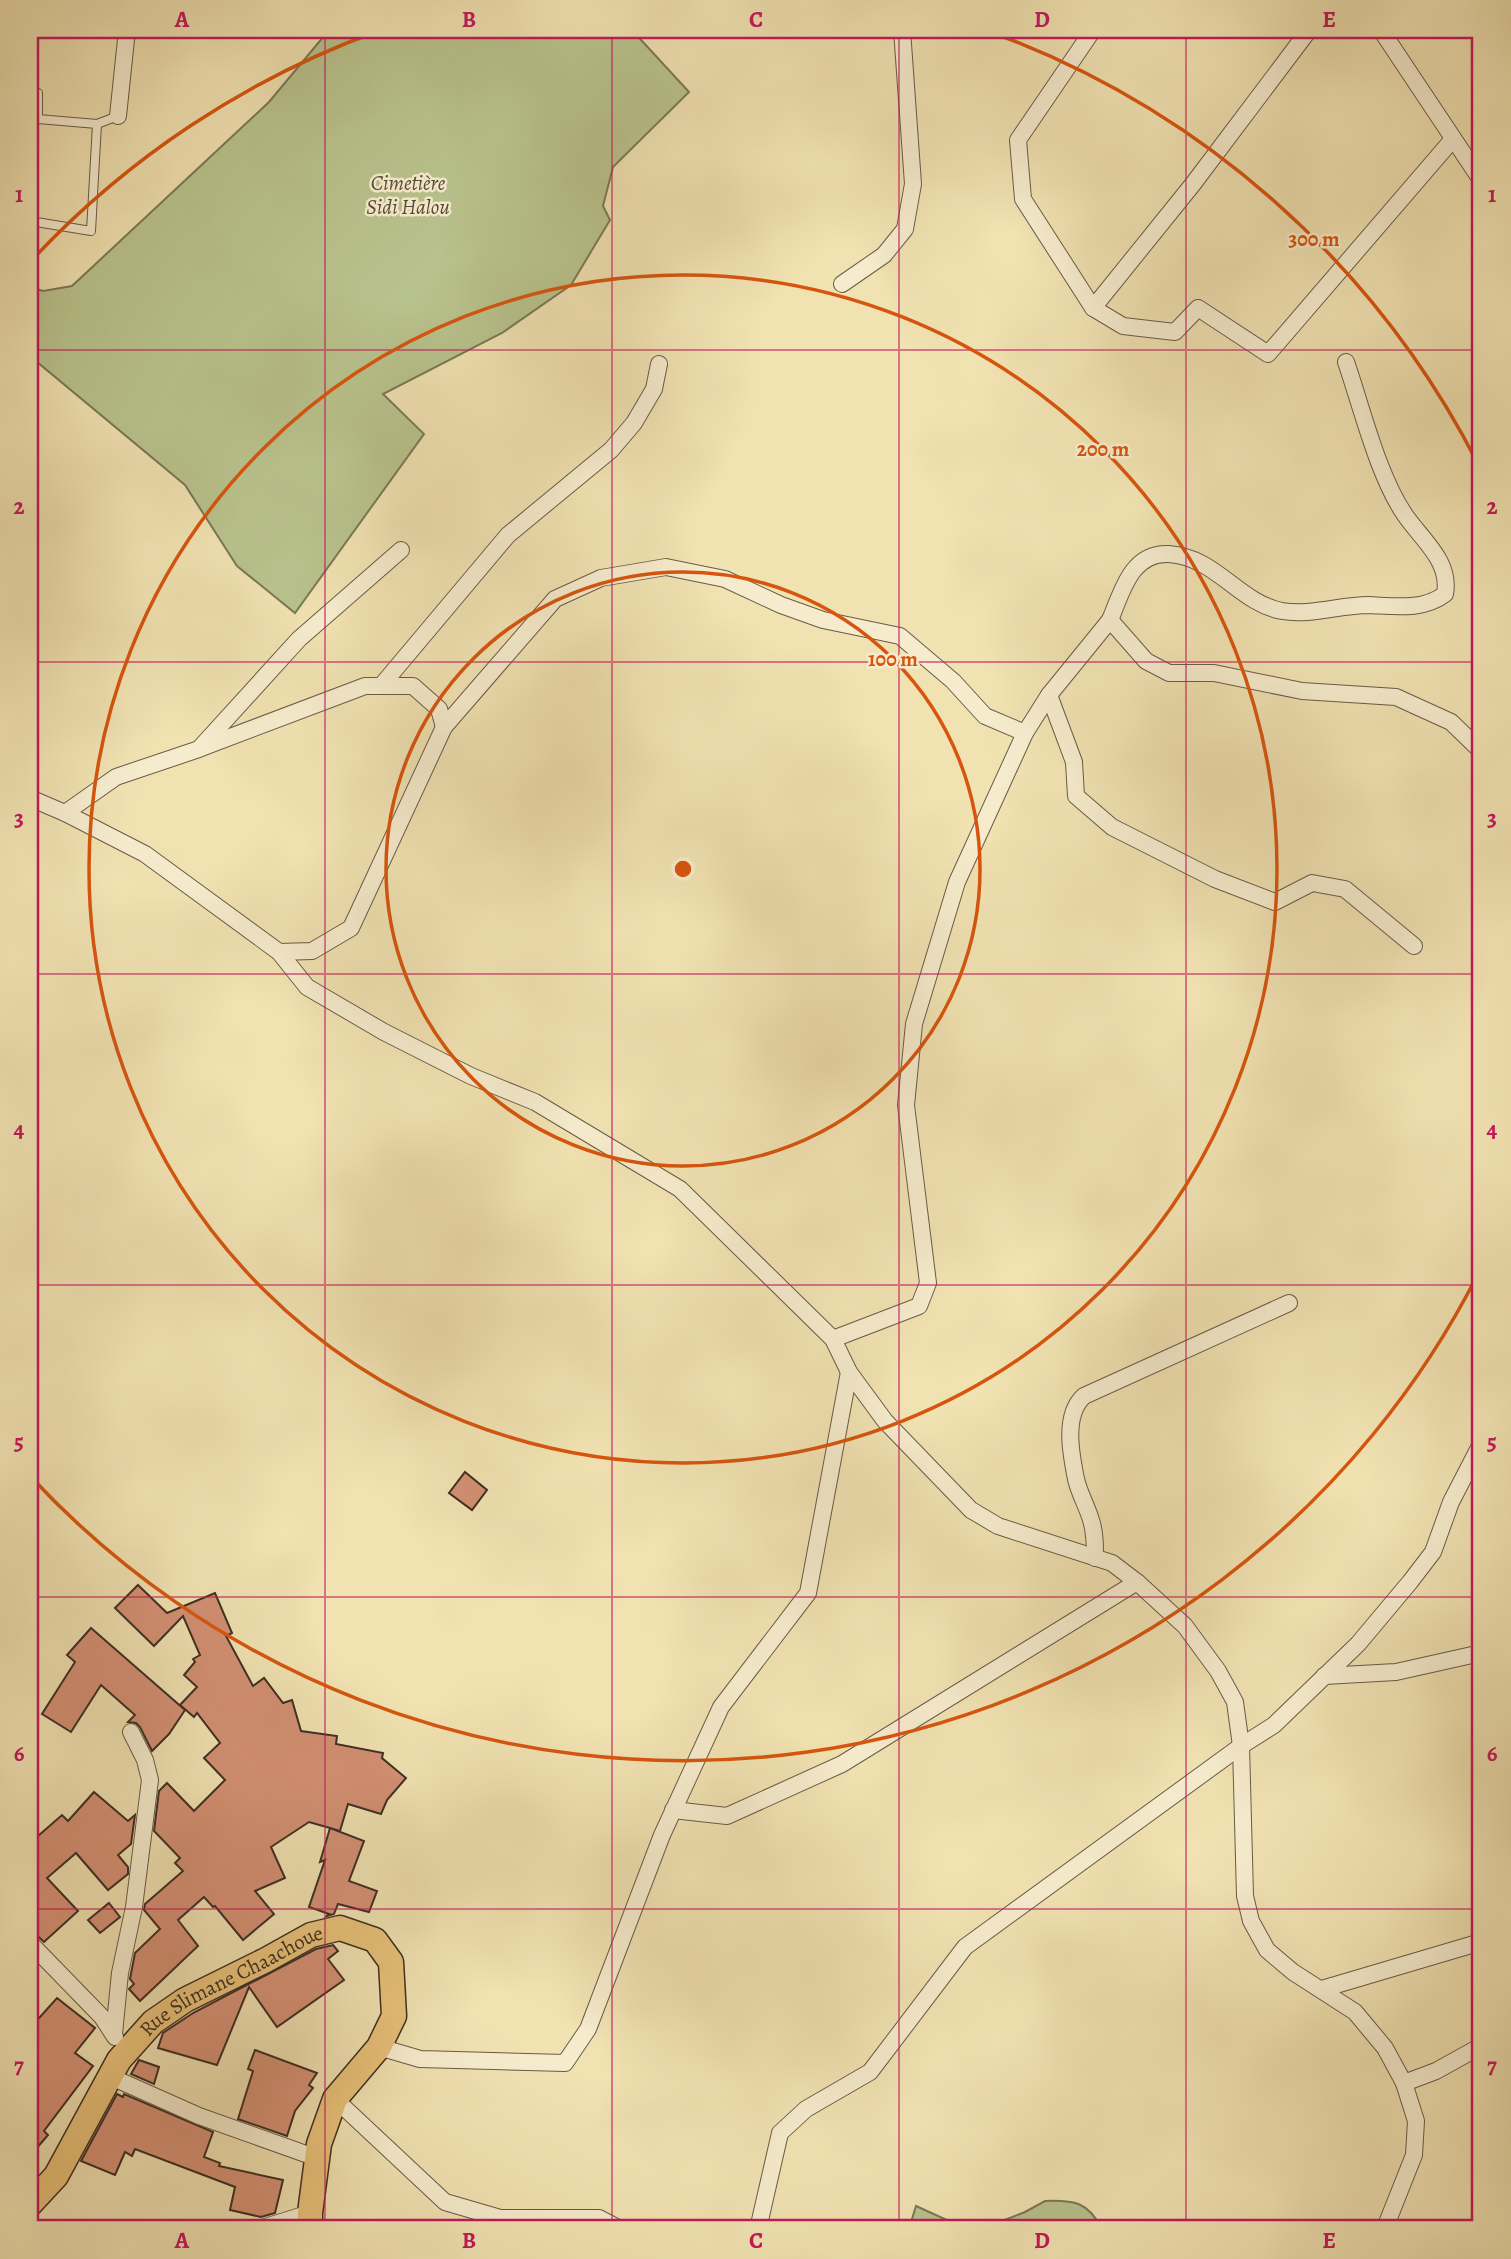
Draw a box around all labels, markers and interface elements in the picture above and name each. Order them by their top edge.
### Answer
text: A [174,4,190,35]
text: B [462,4,476,35]
text: C [749,4,763,35]
text: D [1034,4,1050,35]
text: E [1322,4,1336,35]
park label: Cimetière Sidi Halou [366,169,450,221]
text: 1 [15,179,23,210]
text: 1 [1488,179,1496,210]
text: 300 m [1288,225,1340,253]
text: 200 m [1077,435,1130,463]
text: 2 [13,491,25,522]
text: 2 [1486,491,1498,522]
text: 100 m [868,645,918,673]
text: 3 [14,803,24,834]
text: 3 [1487,803,1497,834]
centre of rings [671,857,695,881]
text: 4 [14,1114,25,1145]
text: 4 [1487,1114,1498,1145]
text: 5 [14,1426,24,1457]
text: 5 [1487,1426,1497,1457]
text: 6 [14,1738,25,1769]
text: 6 [1487,1738,1498,1769]
street label: Rue Slimane Chaachoue [133,1919,326,2042]
text: 7 [14,2050,24,2081]
text: 7 [1487,2050,1497,2081]
text: A [174,2225,190,2256]
text: B [462,2225,476,2256]
text: C [749,2225,763,2256]
text: D [1034,2225,1050,2256]
text: E [1322,2225,1336,2256]

